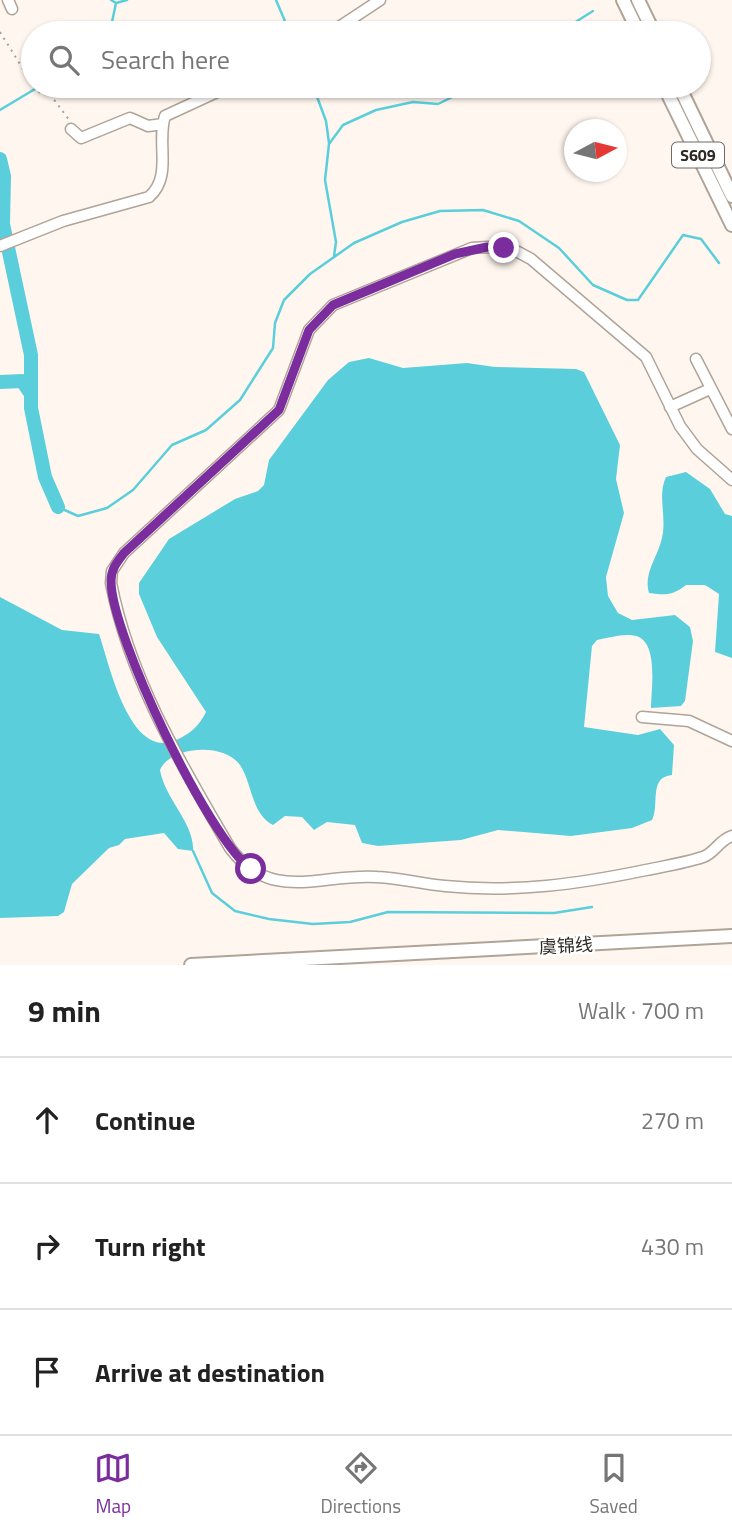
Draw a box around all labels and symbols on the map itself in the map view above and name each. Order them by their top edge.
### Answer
north arrow [564,119,627,182]
road number: S609 [672,142,724,168]
route end [488,232,519,263]
route start [235,853,266,884]
street label: 虞锦线 [538,931,594,960]

